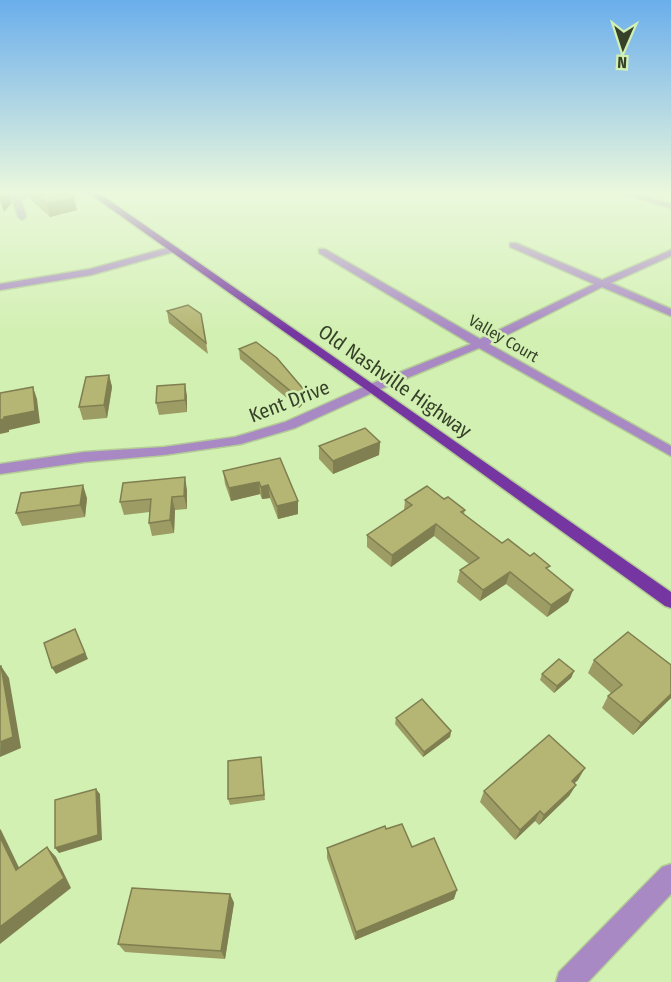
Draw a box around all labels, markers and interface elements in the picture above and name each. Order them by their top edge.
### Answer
north arrow [593,18,653,78]
text: N [617,53,628,72]
street label: Valley Court [465,311,543,366]
street label: Old Nashville Highway [314,319,476,443]
street label: Kent Drive [245,375,333,427]

